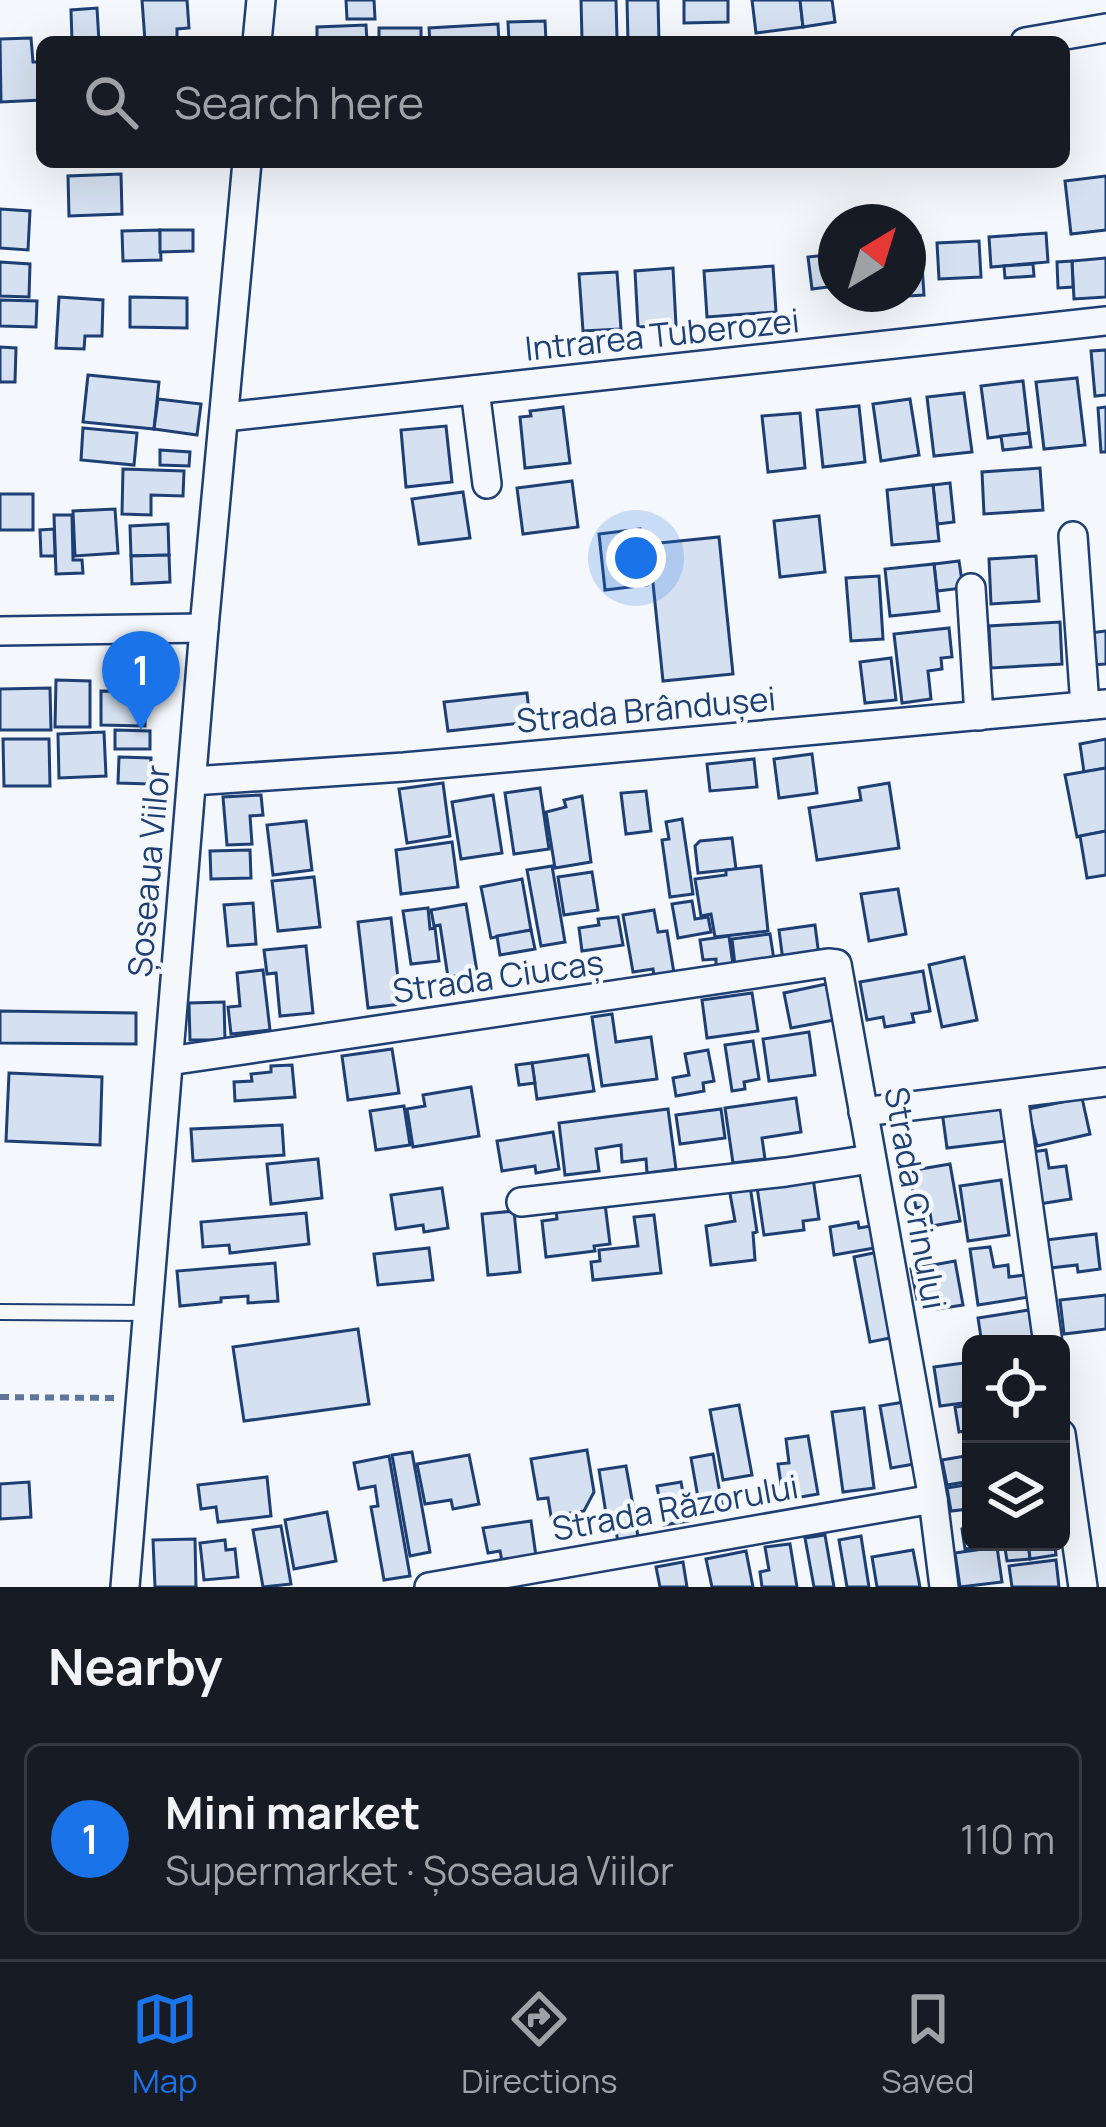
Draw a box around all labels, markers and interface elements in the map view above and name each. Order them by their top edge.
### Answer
search box [36,36,1070,168]
icon: search [78,69,144,135]
text: Search here [174,71,424,133]
north arrow [818,204,926,312]
street label: Intrarea Tuberozei [523,297,801,371]
your location [606,528,666,588]
pin: 1 [102,631,180,730]
street label: Strada Brândușei [514,675,778,743]
street label: Șoseaua Viilor [116,763,180,979]
street label: Strada Ciucaș [390,939,606,1013]
street label: Strada Crinului [874,1083,958,1313]
map controls [962,1335,1070,1551]
button: locate [962,1335,1070,1443]
button: layers [962,1443,1070,1551]
street label: Strada Răzorului [549,1463,801,1551]
text: Nearby [48,1631,223,1700]
text: Mini market [165,1781,421,1843]
text: 1 [81,1812,99,1866]
text: 110 m [960,1812,1055,1866]
text: Supermarket · Șoseaua Viilor [165,1843,674,1897]
tab: Map [132,1986,198,2103]
tab: Directions [461,1986,618,2103]
tab: Saved [881,1986,974,2103]

